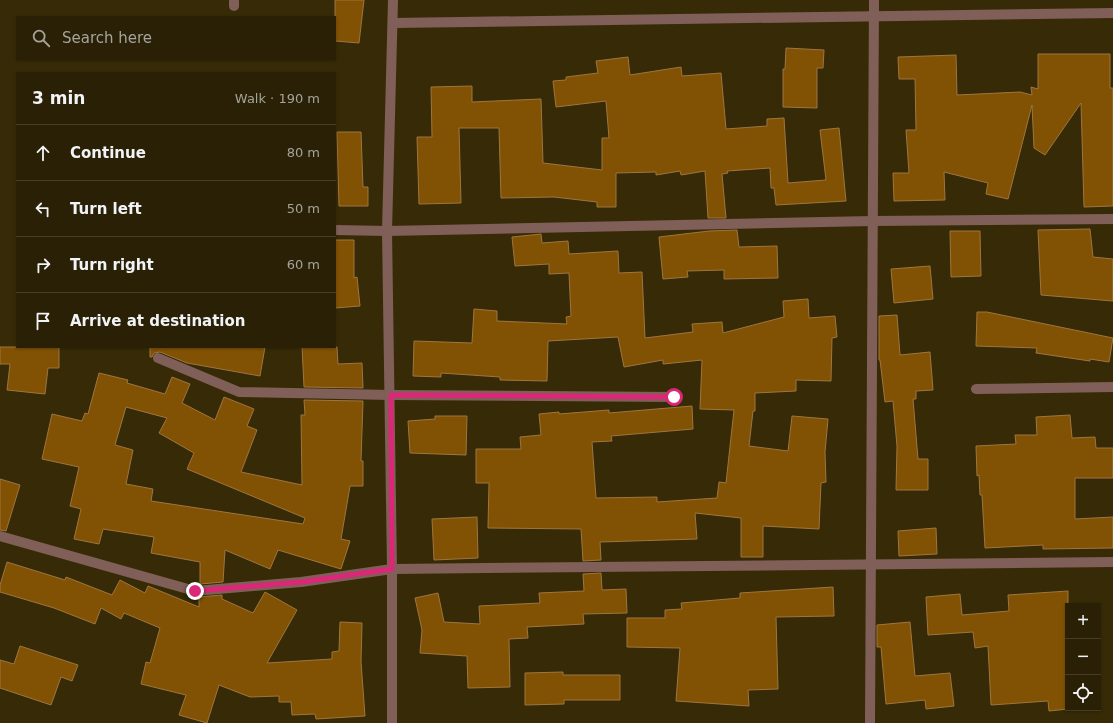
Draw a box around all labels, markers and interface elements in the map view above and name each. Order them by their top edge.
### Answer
search box [16,16,336,60]
icon: search [30,27,52,49]
text: Search here [62,29,152,47]
text: 3 min [32,88,85,108]
text: Walk · 190 m [235,91,320,106]
icon: ahead [32,142,54,164]
text: Continue [70,144,146,162]
text: 80 m [287,145,320,160]
icon: left [32,198,54,220]
text: Turn left [70,200,142,218]
text: 50 m [287,201,320,216]
icon: right [32,254,54,276]
text: Turn right [70,256,154,274]
text: 60 m [287,257,320,272]
icon: arrive [32,310,54,332]
text: Arrive at destination [70,312,245,330]
route start [665,388,683,406]
route end [186,582,204,600]
map controls [1065,603,1101,711]
button: + [1065,603,1101,639]
button: − [1065,639,1101,675]
button: locate [1065,675,1101,711]

